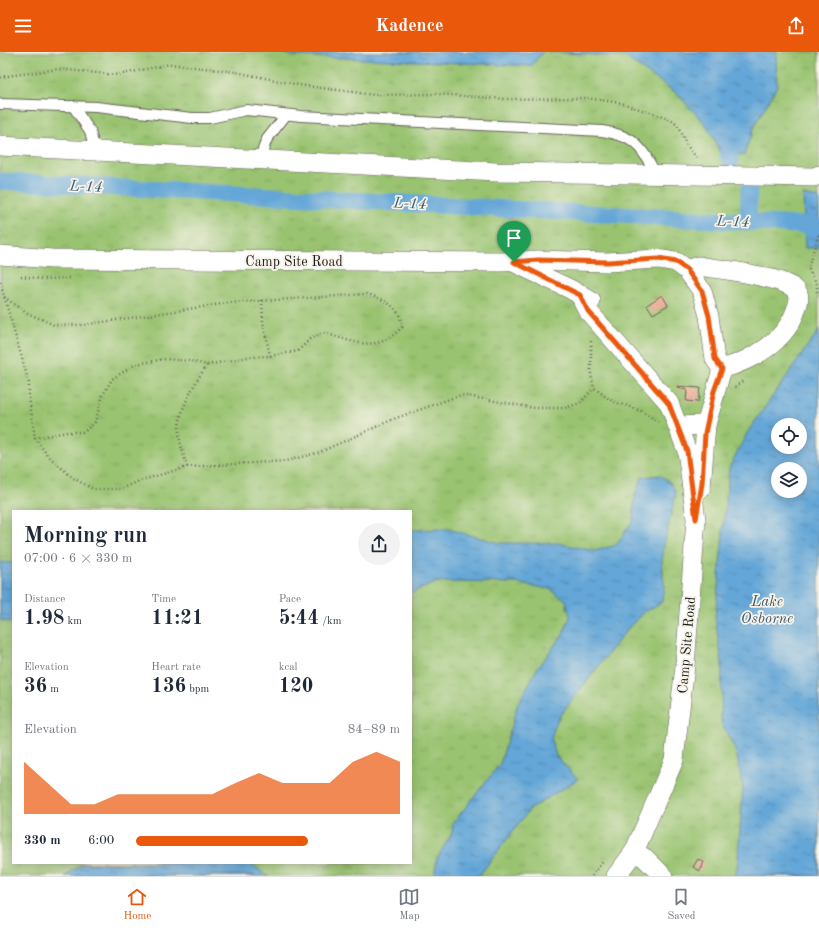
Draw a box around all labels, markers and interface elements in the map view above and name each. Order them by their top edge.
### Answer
icon: menu [12,15,34,37]
icon: share [785,15,807,37]
text: Kadence [375,17,444,35]
water label: L-14 [68,179,103,196]
water label: L-14 [392,196,427,213]
water label: L-14 [715,214,750,231]
pin [497,221,531,262]
icon: arrive [503,227,525,249]
street label: Camp Site Road [245,255,343,269]
map controls [771,418,807,498]
button: locate [771,418,807,454]
button: layers [771,462,807,498]
button: share [358,523,400,565]
text: Morning run [24,525,147,547]
text: 07:00 · 6 × 330 m [24,552,132,565]
text: Distance [24,594,65,605]
text: Time [151,594,176,605]
text: Pace [279,594,301,605]
water label: Lake Osborne [741,595,793,627]
street label: Camp Site Road [676,596,698,694]
text: 1.98 [24,609,64,629]
text: 11:21 [151,609,203,629]
text: 5:44 [279,609,319,629]
text: km [64,616,82,627]
text: /km [319,616,342,627]
text: Elevation [24,662,69,673]
text: Heart rate [151,662,201,673]
text: kcal [279,662,298,673]
text: 36 [24,677,47,697]
text: 136 [151,677,186,697]
text: 120 [279,677,313,697]
text: m [47,684,59,695]
text: bpm [186,684,209,695]
text: Elevation [24,723,77,736]
text: 84–89 m [348,723,400,736]
text: 330 m [24,834,61,847]
text: 6:00 [88,834,114,847]
tab: Home [124,886,151,924]
tab: Map [398,886,420,924]
tab: Saved [667,886,695,924]

